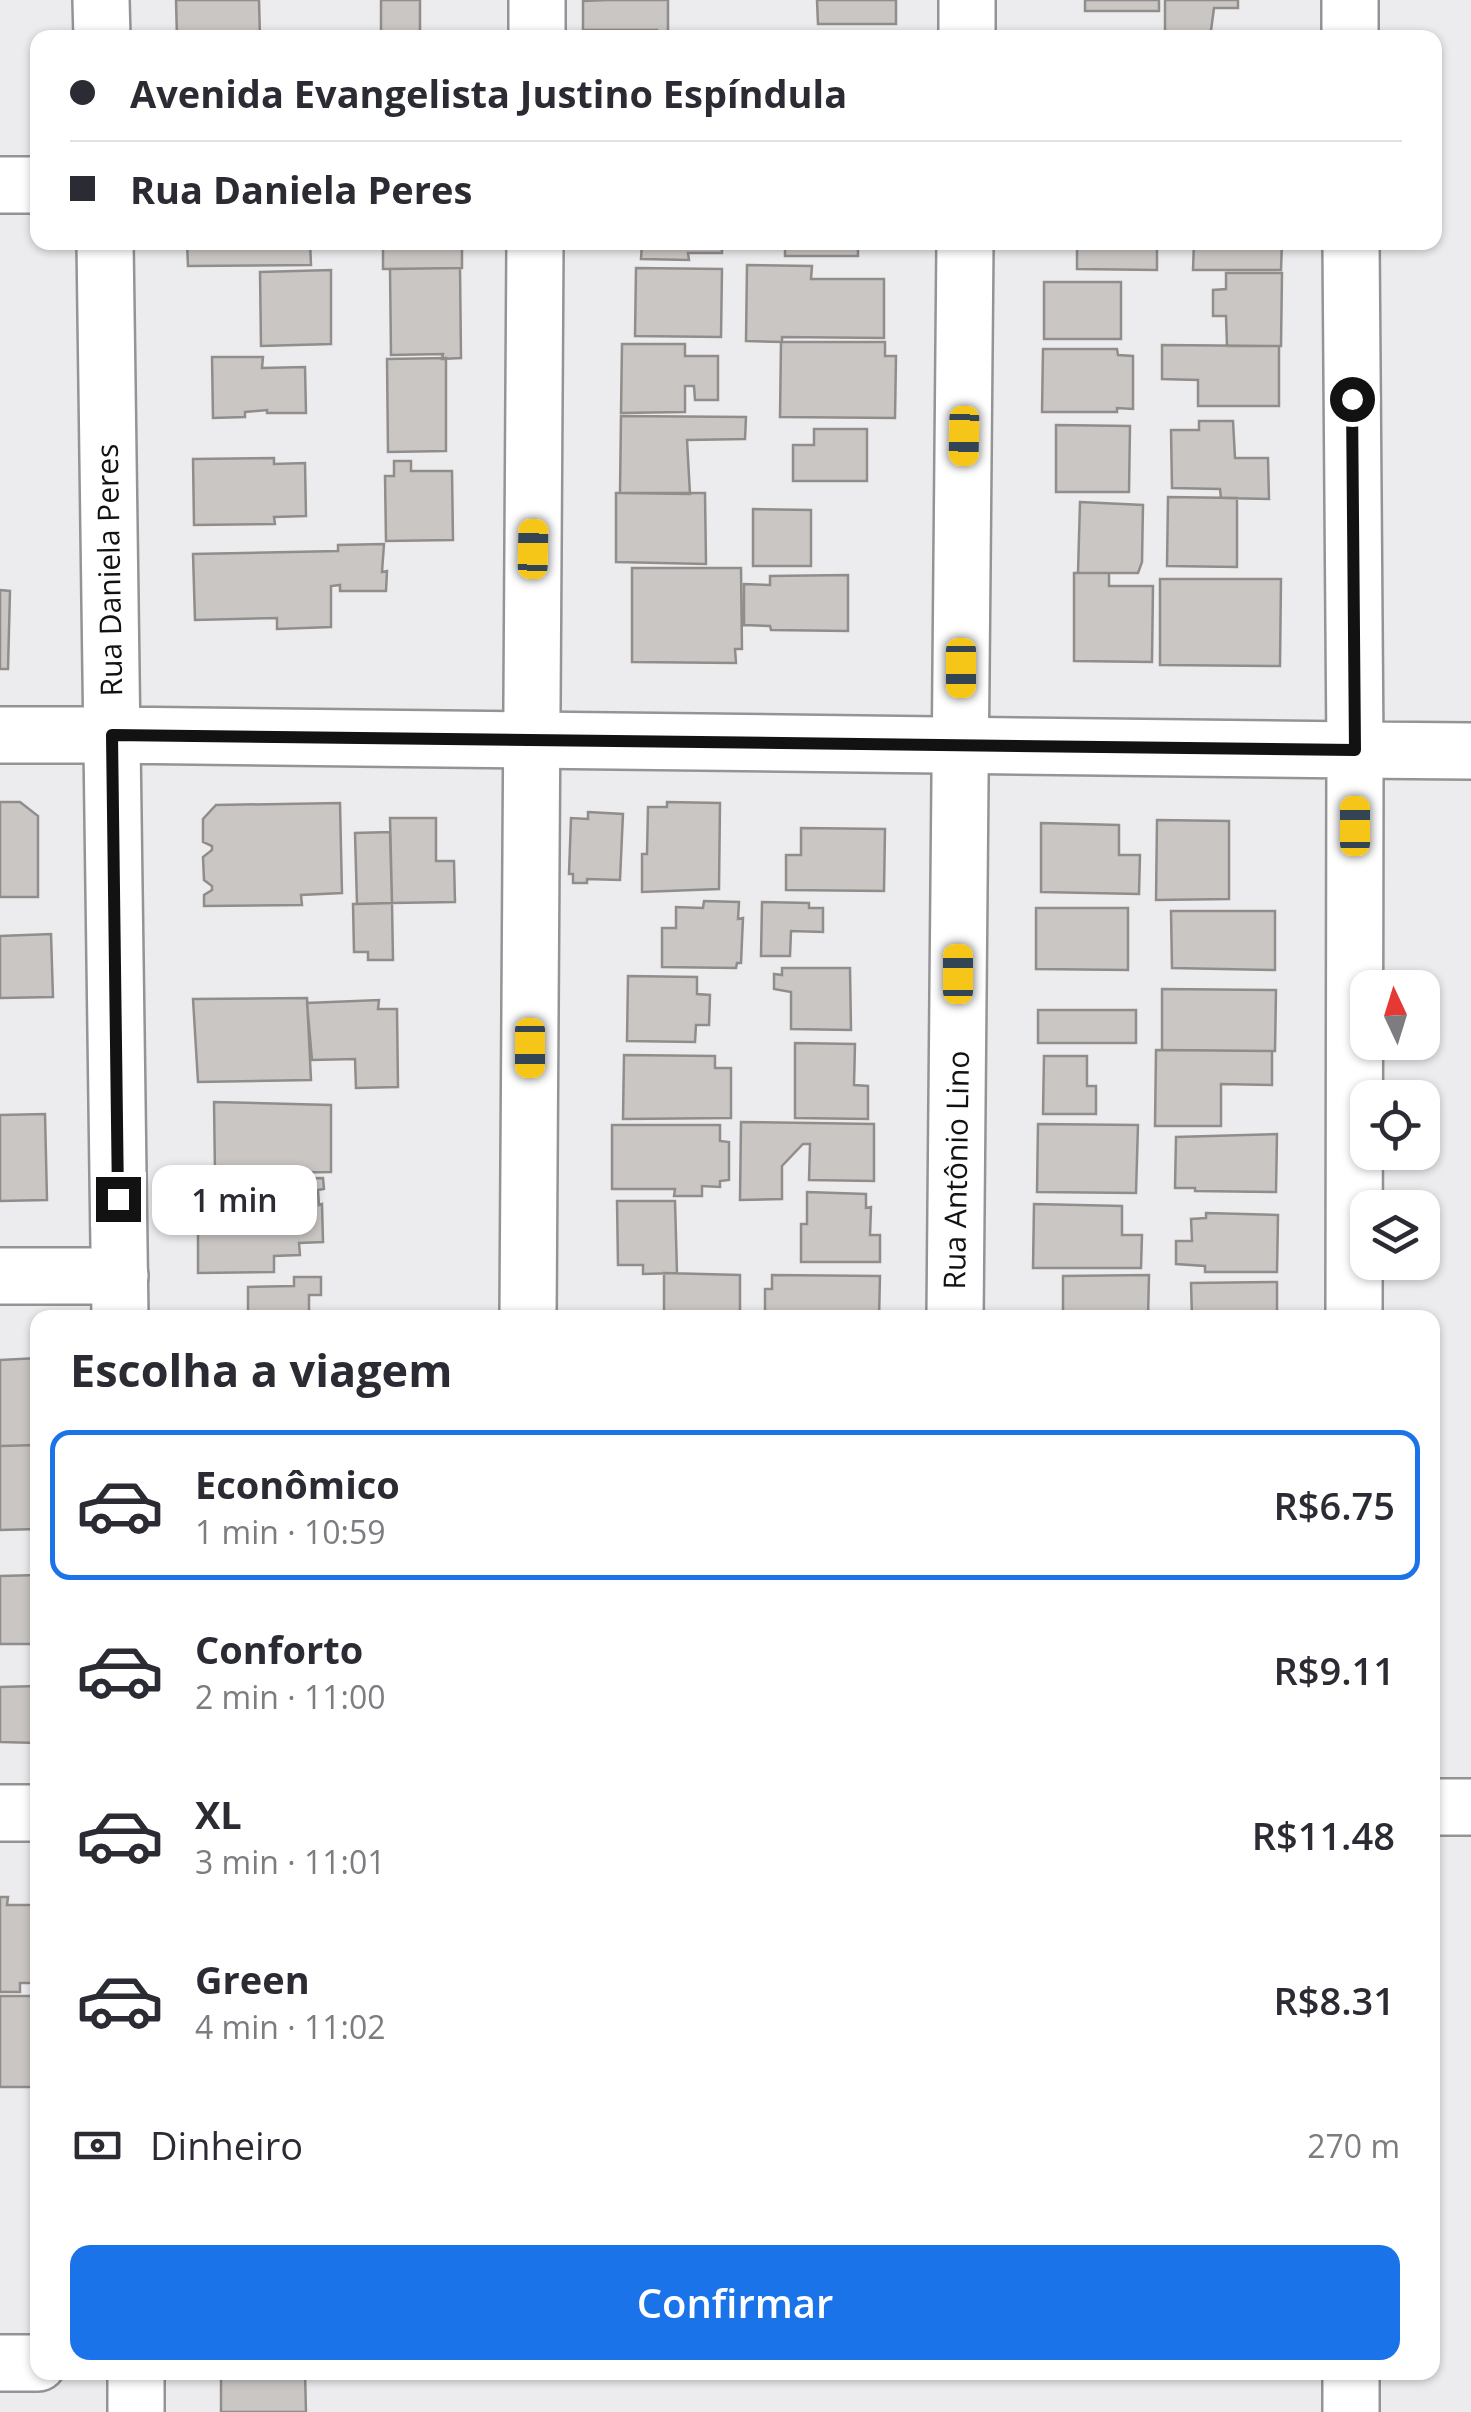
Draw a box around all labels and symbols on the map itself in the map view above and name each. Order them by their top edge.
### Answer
route start [1330,377,1375,422]
car [948,406,980,466]
street label: Rua Daniela Peres [86,443,131,697]
car [517,519,549,579]
car [946,638,976,698]
car [1340,796,1370,856]
car [943,944,973,1004]
north arrow [1350,970,1440,1060]
car [515,1018,545,1078]
street label: Rua Antônio Lino [933,1050,978,1290]
callout: 1 min [153,1164,318,1234]
route end [96,1177,141,1222]

